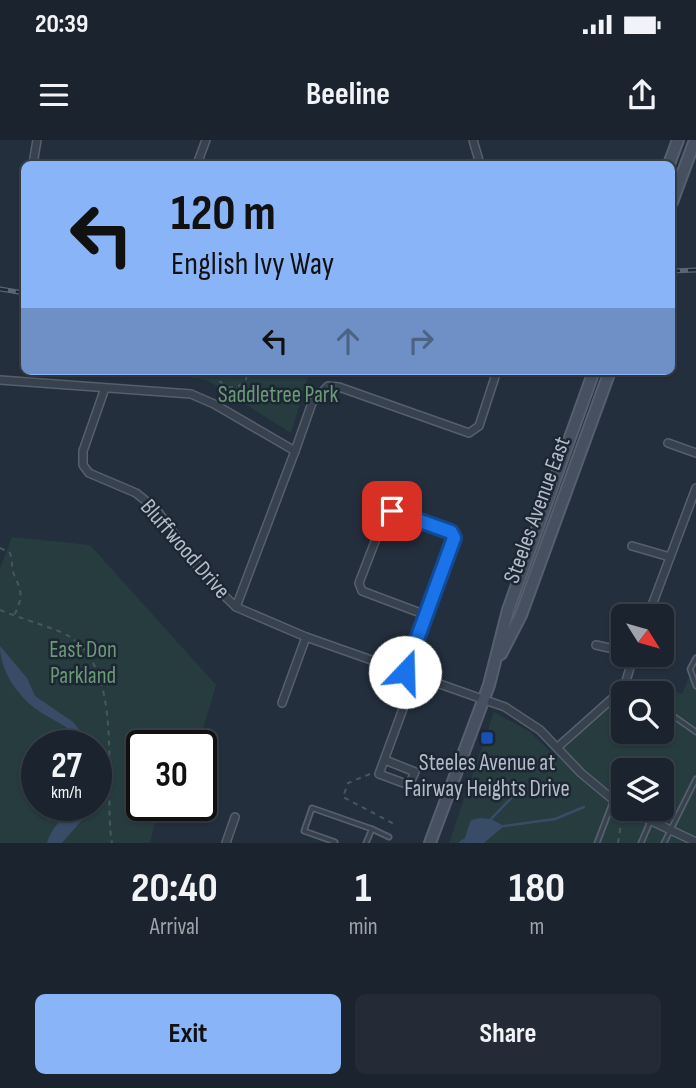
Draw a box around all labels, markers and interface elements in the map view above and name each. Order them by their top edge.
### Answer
text: 20:39 [35,9,88,40]
text: Beeline [306,75,390,114]
icon: menu [35,76,73,114]
icon: share [623,76,661,114]
text: 120 m [171,185,276,244]
icon: left [56,189,147,280]
text: English Ivy Way [171,245,334,284]
icon: left [256,322,294,360]
icon: ahead [329,322,367,360]
icon: right [402,322,440,360]
park label: Saddletree Park [218,381,338,409]
street label: Steeles Avenue East [498,433,576,587]
pin [362,481,422,541]
icon: arrive [373,492,411,530]
street label: Bluffwood Drive [134,494,236,604]
north arrow [611,604,674,667]
map controls [611,604,674,821]
position arrow [368,635,442,709]
park label: East Don Parkland [49,636,117,690]
button: search [611,681,674,744]
speed limit sign: 30 [126,730,217,821]
marker: Steeles Avenue at Fairway Heights Drive [479,730,495,746]
text: 27 [51,745,82,788]
place label: Steeles Avenue at Fairway Heights Drive [404,749,570,803]
button: layers [611,758,674,821]
text: km/h [51,782,82,803]
text: 20:40 [131,863,218,914]
text: 1 [355,863,371,914]
text: 180 [509,863,565,914]
text: Arrival [150,913,199,941]
text: min [349,913,378,941]
text: m [529,913,544,941]
button: Exit [35,994,341,1074]
button: Share [355,994,661,1074]

